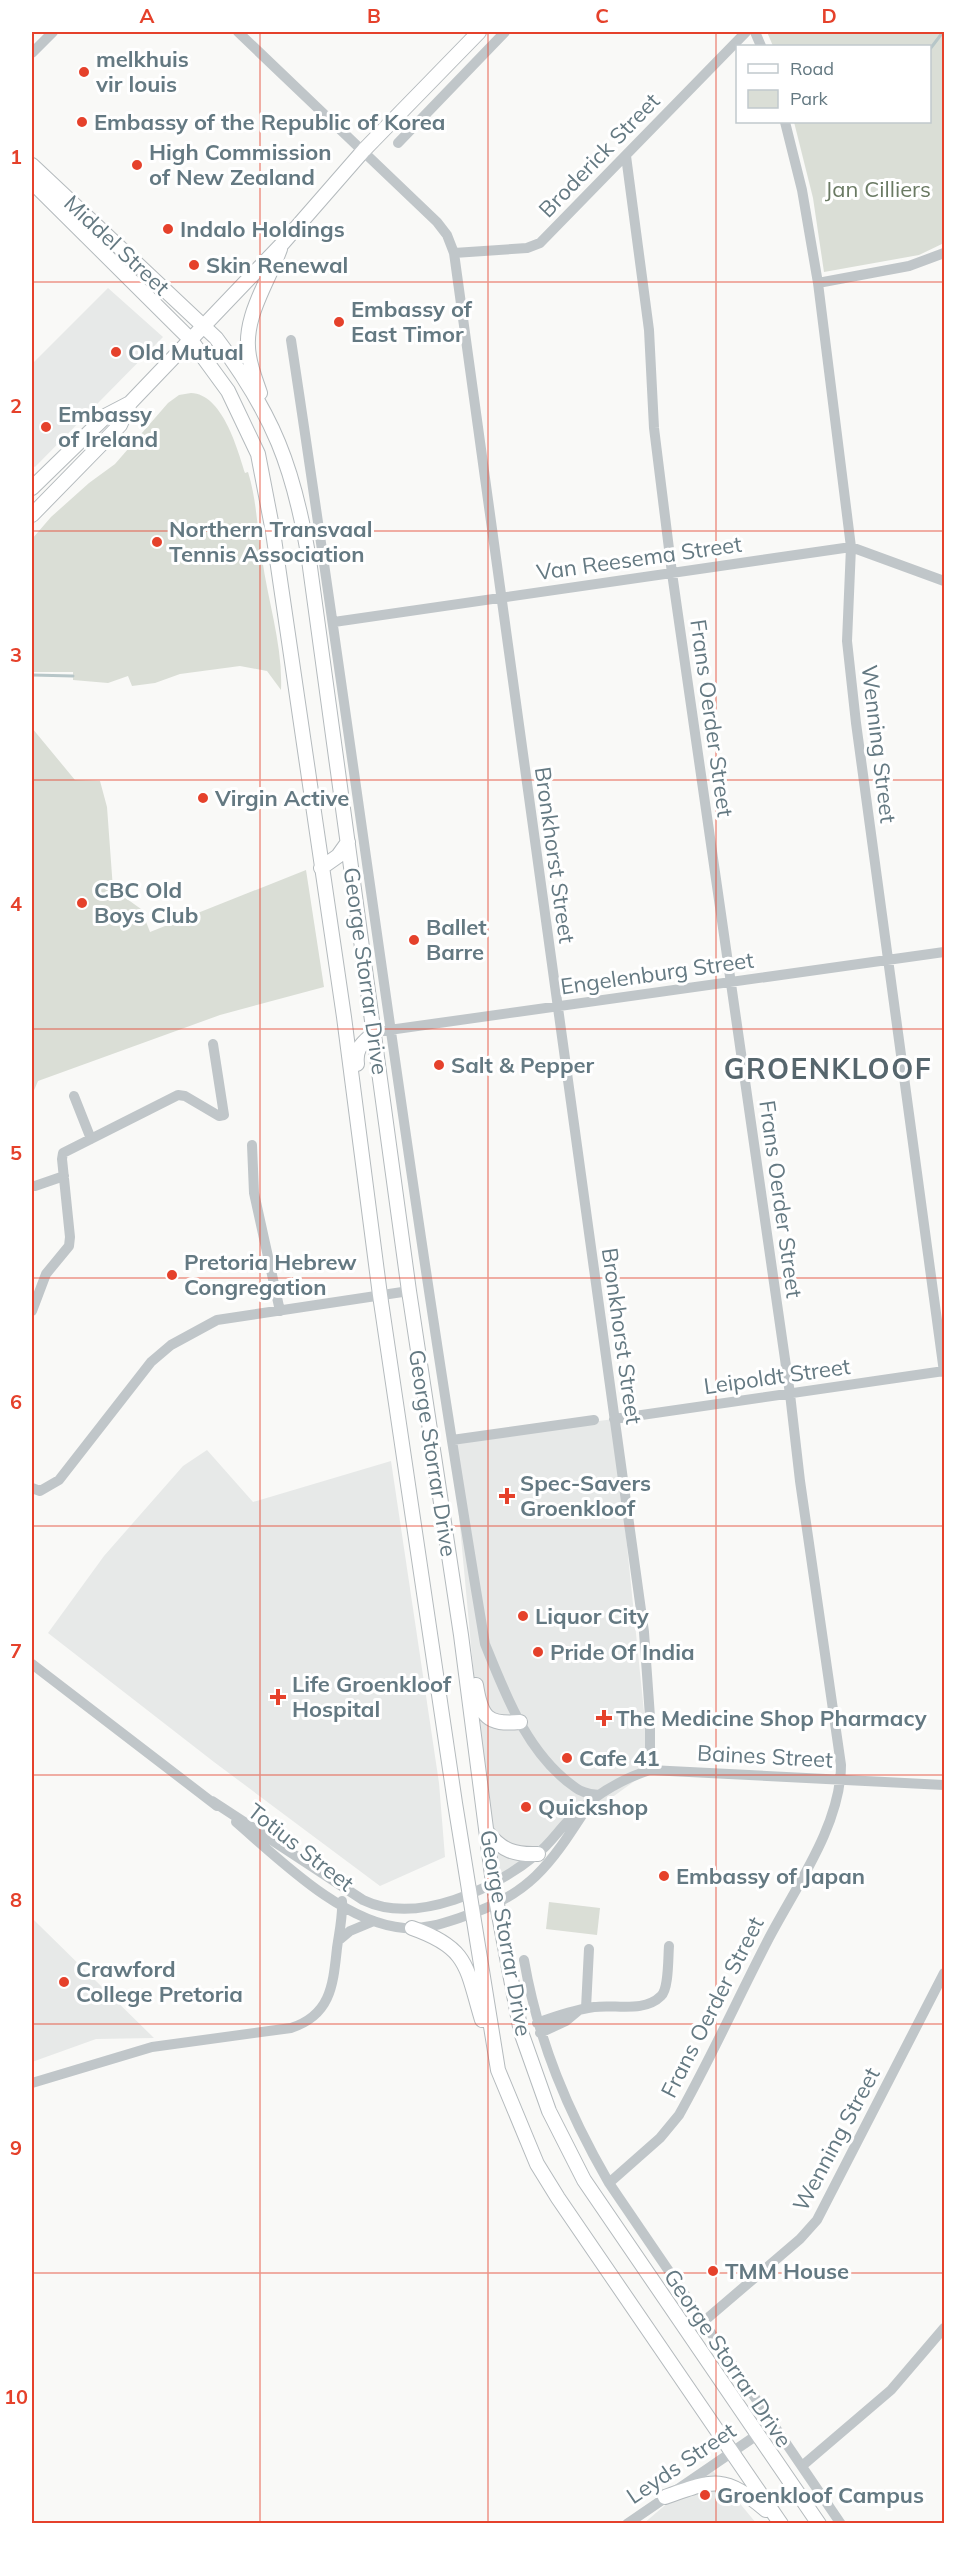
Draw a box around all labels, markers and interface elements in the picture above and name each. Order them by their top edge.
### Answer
text: A [140,3,155,28]
text: B [367,3,381,28]
text: C [595,3,609,28]
text: D [821,3,837,28]
place label: melkhuis vir louis [95,45,189,98]
legend [736,45,931,123]
text: Road [790,57,834,80]
marker: melkhuis vir louis [77,65,91,79]
street label: Broderick Street [532,87,666,223]
text: Park [790,87,829,110]
place label: Embassy of the Republic of Korea [94,108,445,136]
marker: Embassy of the Republic of Korea [75,115,89,129]
place label: High Commission of New Zealand [149,138,331,191]
text: 1 [10,144,22,169]
marker: High Commission of New Zealand [130,158,144,172]
park label: Jan Cilliers [825,175,931,203]
street label: Middel Street [58,189,176,301]
place label: Indalo Holdings [180,215,345,243]
marker: Indalo Holdings [161,222,175,236]
place label: Skin Renewal [206,251,348,279]
marker: Skin Renewal [187,258,201,272]
place label: Embassy of East Timor [351,295,473,348]
marker: Embassy of East Timor [332,315,346,329]
place label: Old Mutual [128,338,244,366]
marker: Old Mutual [109,345,123,359]
text: 2 [10,393,22,418]
place label: Embassy of Ireland [58,400,158,453]
marker: Embassy of Ireland [39,420,53,434]
place label: Northern Transvaal Tennis Association [169,515,372,568]
street label: Van Reesema Street [535,530,744,586]
marker: Northern Transvaal Tennis Association [150,535,164,549]
street label: Frans Oerder Street [684,617,740,819]
text: 3 [10,642,22,667]
street label: Wenning Street [855,663,903,825]
street label: Bronkhorst Street [529,765,581,945]
place label: Virgin Active [214,784,349,812]
marker: Virgin Active [196,791,210,805]
street label: George Storrar Drive [338,865,394,1077]
place label: CBC Old Boys Club [94,876,198,929]
text: 4 [10,891,22,916]
marker: CBC Old Boys Club [75,896,89,910]
place label: Ballet Barre [426,913,487,966]
marker: Ballet Barre [407,933,421,947]
street label: Engelenburg Street [559,946,756,1000]
place label: Salt & Pepper [451,1051,595,1079]
district label: GROENKLOOF [724,1051,932,1086]
marker: Salt & Pepper [432,1058,446,1072]
street label: Frans Oerder Street [753,1098,809,1300]
text: 5 [10,1140,22,1165]
street label: Bronkhorst Street [596,1246,648,1426]
place label: Pretoria Hebrew Congregation [184,1248,357,1301]
marker: Pretoria Hebrew Congregation [165,1268,179,1282]
street label: George Storrar Drive [403,1348,463,1558]
street label: Leipoldt Street [702,1352,852,1400]
text: 6 [10,1389,22,1414]
place label: Spec-Savers Groenkloof [520,1469,651,1522]
marker: Spec-Savers Groenkloof [498,1487,516,1505]
place label: Liquor City [535,1602,649,1630]
marker: Liquor City [516,1609,530,1623]
text: 7 [10,1638,22,1663]
place label: Pride Of India [550,1638,695,1666]
marker: Pride Of India [531,1645,545,1659]
place label: Life Groenkloof Hospital [292,1670,452,1723]
marker: Life Groenkloof Hospital [269,1688,287,1706]
place label: The Medicine Shop Pharmacy [616,1704,927,1732]
marker: The Medicine Shop Pharmacy [597,1711,611,1725]
street label: Baines Street [696,1738,834,1774]
place label: Cafe 41 [579,1744,660,1772]
marker: Cafe 41 [560,1751,574,1765]
place label: Quickshop [538,1793,648,1821]
street label: Totius Street [242,1797,360,1897]
marker: Quickshop [519,1800,533,1814]
street label: George Storrar Drive [474,1828,538,2038]
place label: Embassy of Japan [676,1862,865,1890]
marker: Embassy of Japan [657,1869,671,1883]
text: 8 [10,1887,22,1912]
street label: Frans Oerder Street [654,1912,770,2102]
place label: Crawford College Pretoria [76,1955,243,2008]
marker: Crawford College Pretoria [57,1975,71,1989]
street label: Wenning Street [786,2062,886,2216]
text: 9 [10,2135,22,2160]
place label: TMM House [725,2257,849,2285]
street label: George Storrar Drive [658,2263,798,2453]
marker: TMM House [706,2264,720,2278]
text: 10 [4,2384,28,2409]
street label: Leyds Street [621,2416,741,2510]
place label: Groenkloof Campus [717,2481,924,2509]
marker: Groenkloof Campus [698,2488,712,2502]

